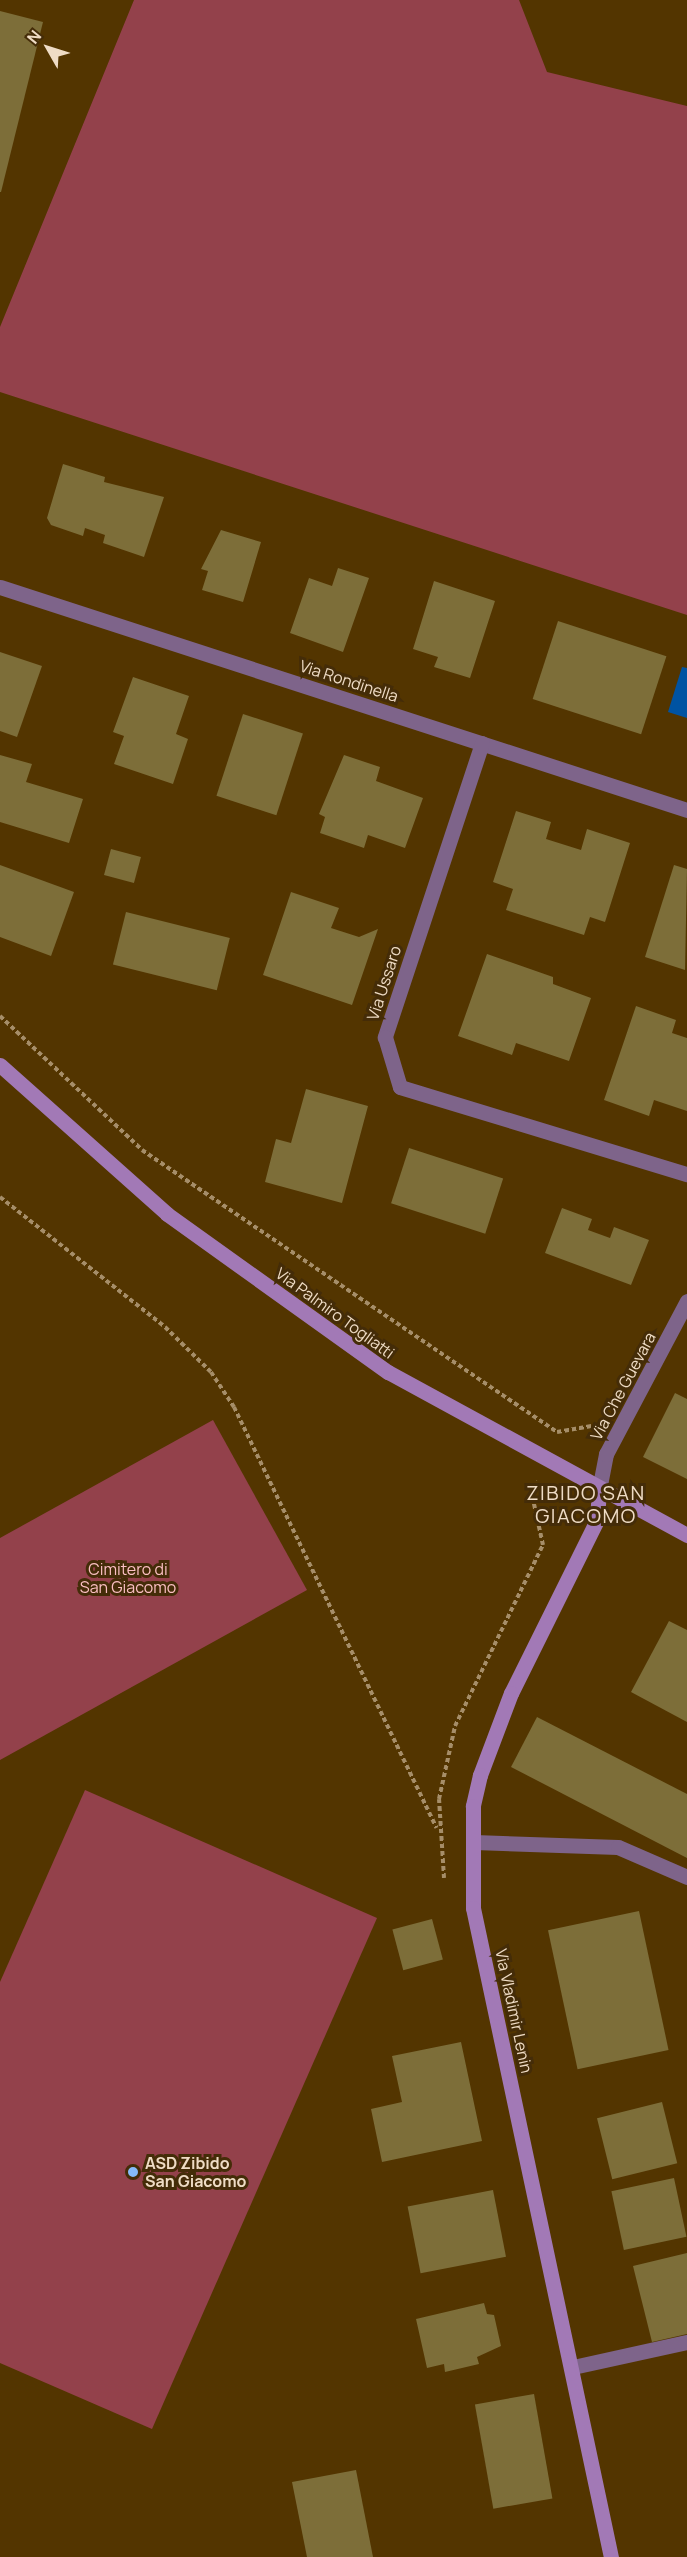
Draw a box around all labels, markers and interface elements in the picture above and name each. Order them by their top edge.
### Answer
north arrow [18,18,78,78]
text: N [22,25,46,48]
street label: Via Rondinella [297,656,401,706]
street label: Via Ussaro [363,943,405,1023]
street label: Via Palmiro Togliatti [272,1264,398,1362]
street label: Via Che Guevara [587,1329,659,1443]
district label: ZIBIDO SAN GIACOMO [526,1481,646,1528]
park label: Cimitero di San Giacomo [80,1559,176,1597]
street label: Via Vladimir Lenin [491,1947,537,2075]
place label: ASD Zibido San Giacomo [145,2153,246,2191]
marker: ASD Zibido San Giacomo [126,2165,140,2179]

